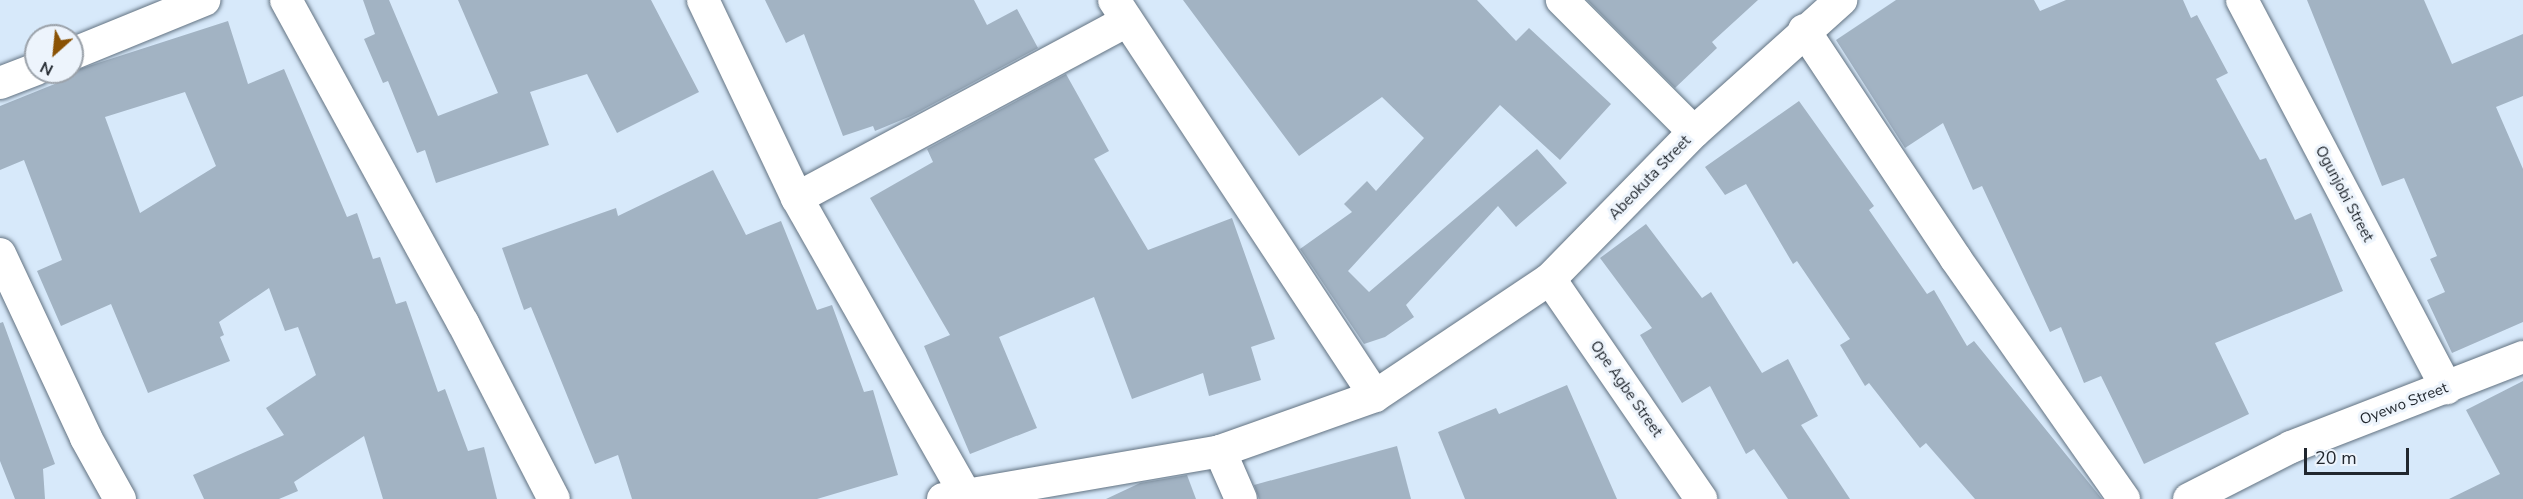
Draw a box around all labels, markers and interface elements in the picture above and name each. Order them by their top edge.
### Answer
north arrow [24,24,84,84]
text: N [36,56,57,81]
street label: Abeokuta Street [1605,132,1695,224]
street label: Ogunjobi Street [2311,143,2377,245]
street label: Ope Agbe Street [1586,337,1666,441]
street label: Oyewo Street [2358,379,2450,429]
scale bar [2307,436,2412,474]
text: 20 m [2315,446,2357,470]

